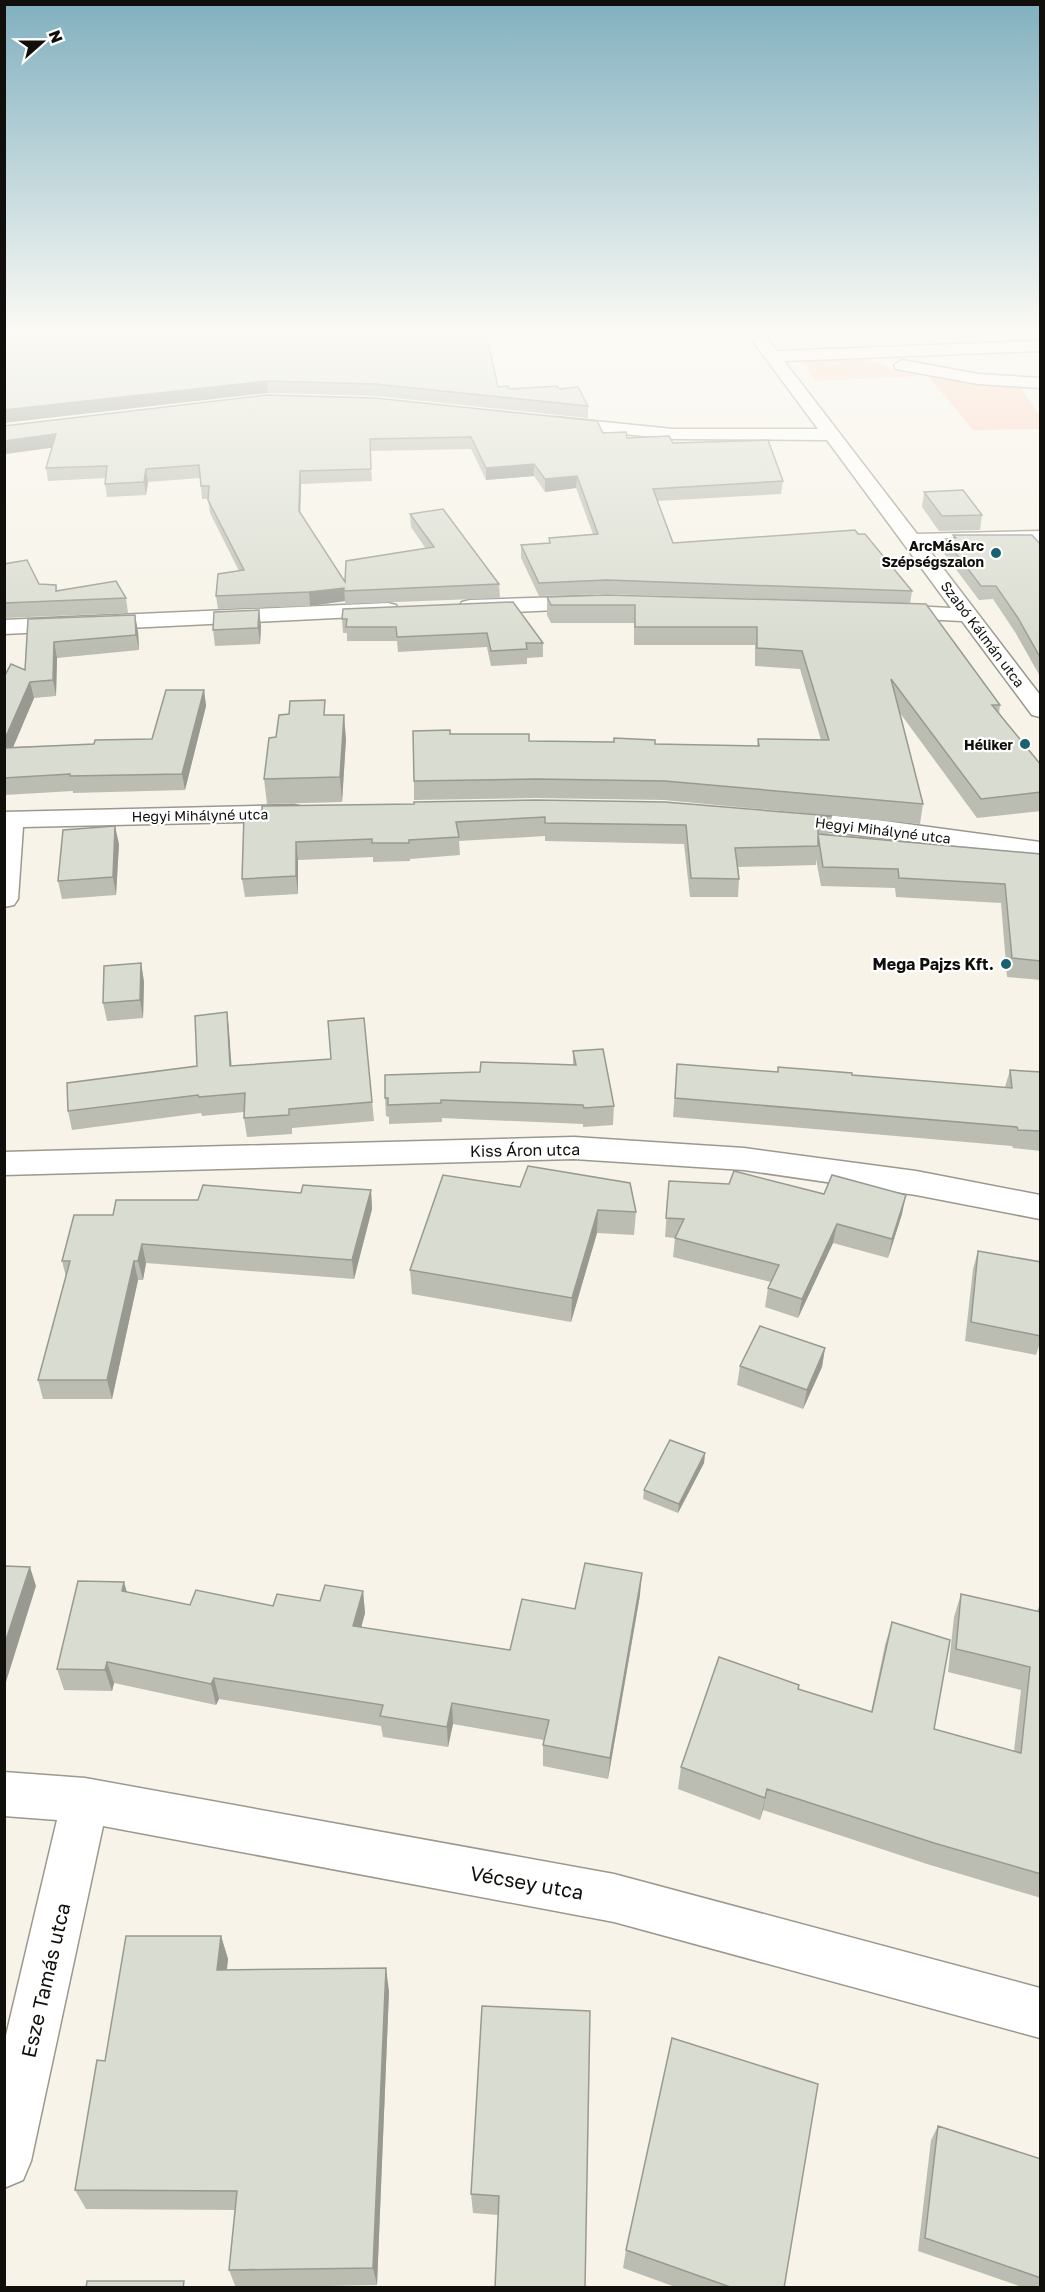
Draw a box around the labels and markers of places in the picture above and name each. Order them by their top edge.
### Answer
place label: ArcMásArc Szépségszalon [881,537,984,570]
marker: ArcMásArc Szépségszalon [989,546,1003,560]
place label: Héliker [964,736,1014,753]
marker: Héliker [1018,737,1032,751]
place label: Mega Pajzs Kft. [873,954,994,974]
marker: Mega Pajzs Kft. [999,957,1013,971]

